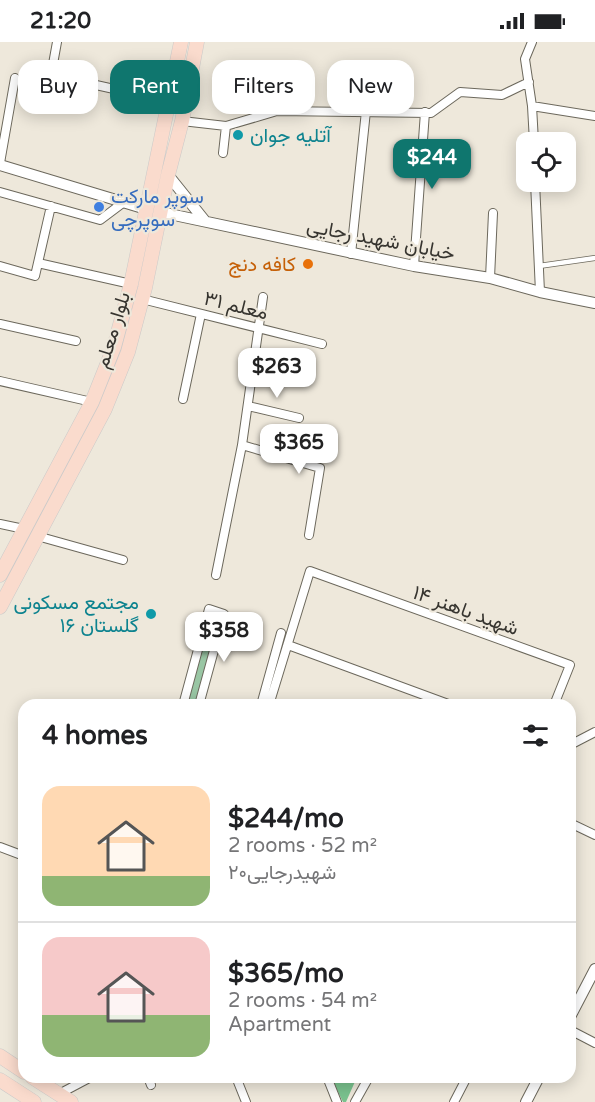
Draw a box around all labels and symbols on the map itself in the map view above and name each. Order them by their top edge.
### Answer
place label: آتلیه جوان [250,124,332,148]
marker: آتلیه جوان [231,128,245,142]
pin: $244 [396,139,468,190]
place label: سوپر مارکت سوپرچی [111,185,204,233]
marker: سوپر مارکت سوپرچی [92,200,106,214]
street label: خیابان شهید رجایی [305,214,457,266]
place label: کافه دنج [228,253,296,278]
marker: کافه دنج [301,257,315,271]
street label: معلم ۳۱ [201,286,270,326]
street label: بلوار معلم [90,289,136,372]
pin: $263 [241,348,313,399]
pin: $365 [263,424,335,475]
street label: شهید باهنر ۱۴ [410,581,522,641]
place label: مجتمع مسکونی گلستان ۱۶ [14,591,139,638]
marker: مجتمع مسکونی گلستان ۱۶ [144,607,158,621]
pin: $358 [188,612,260,663]

